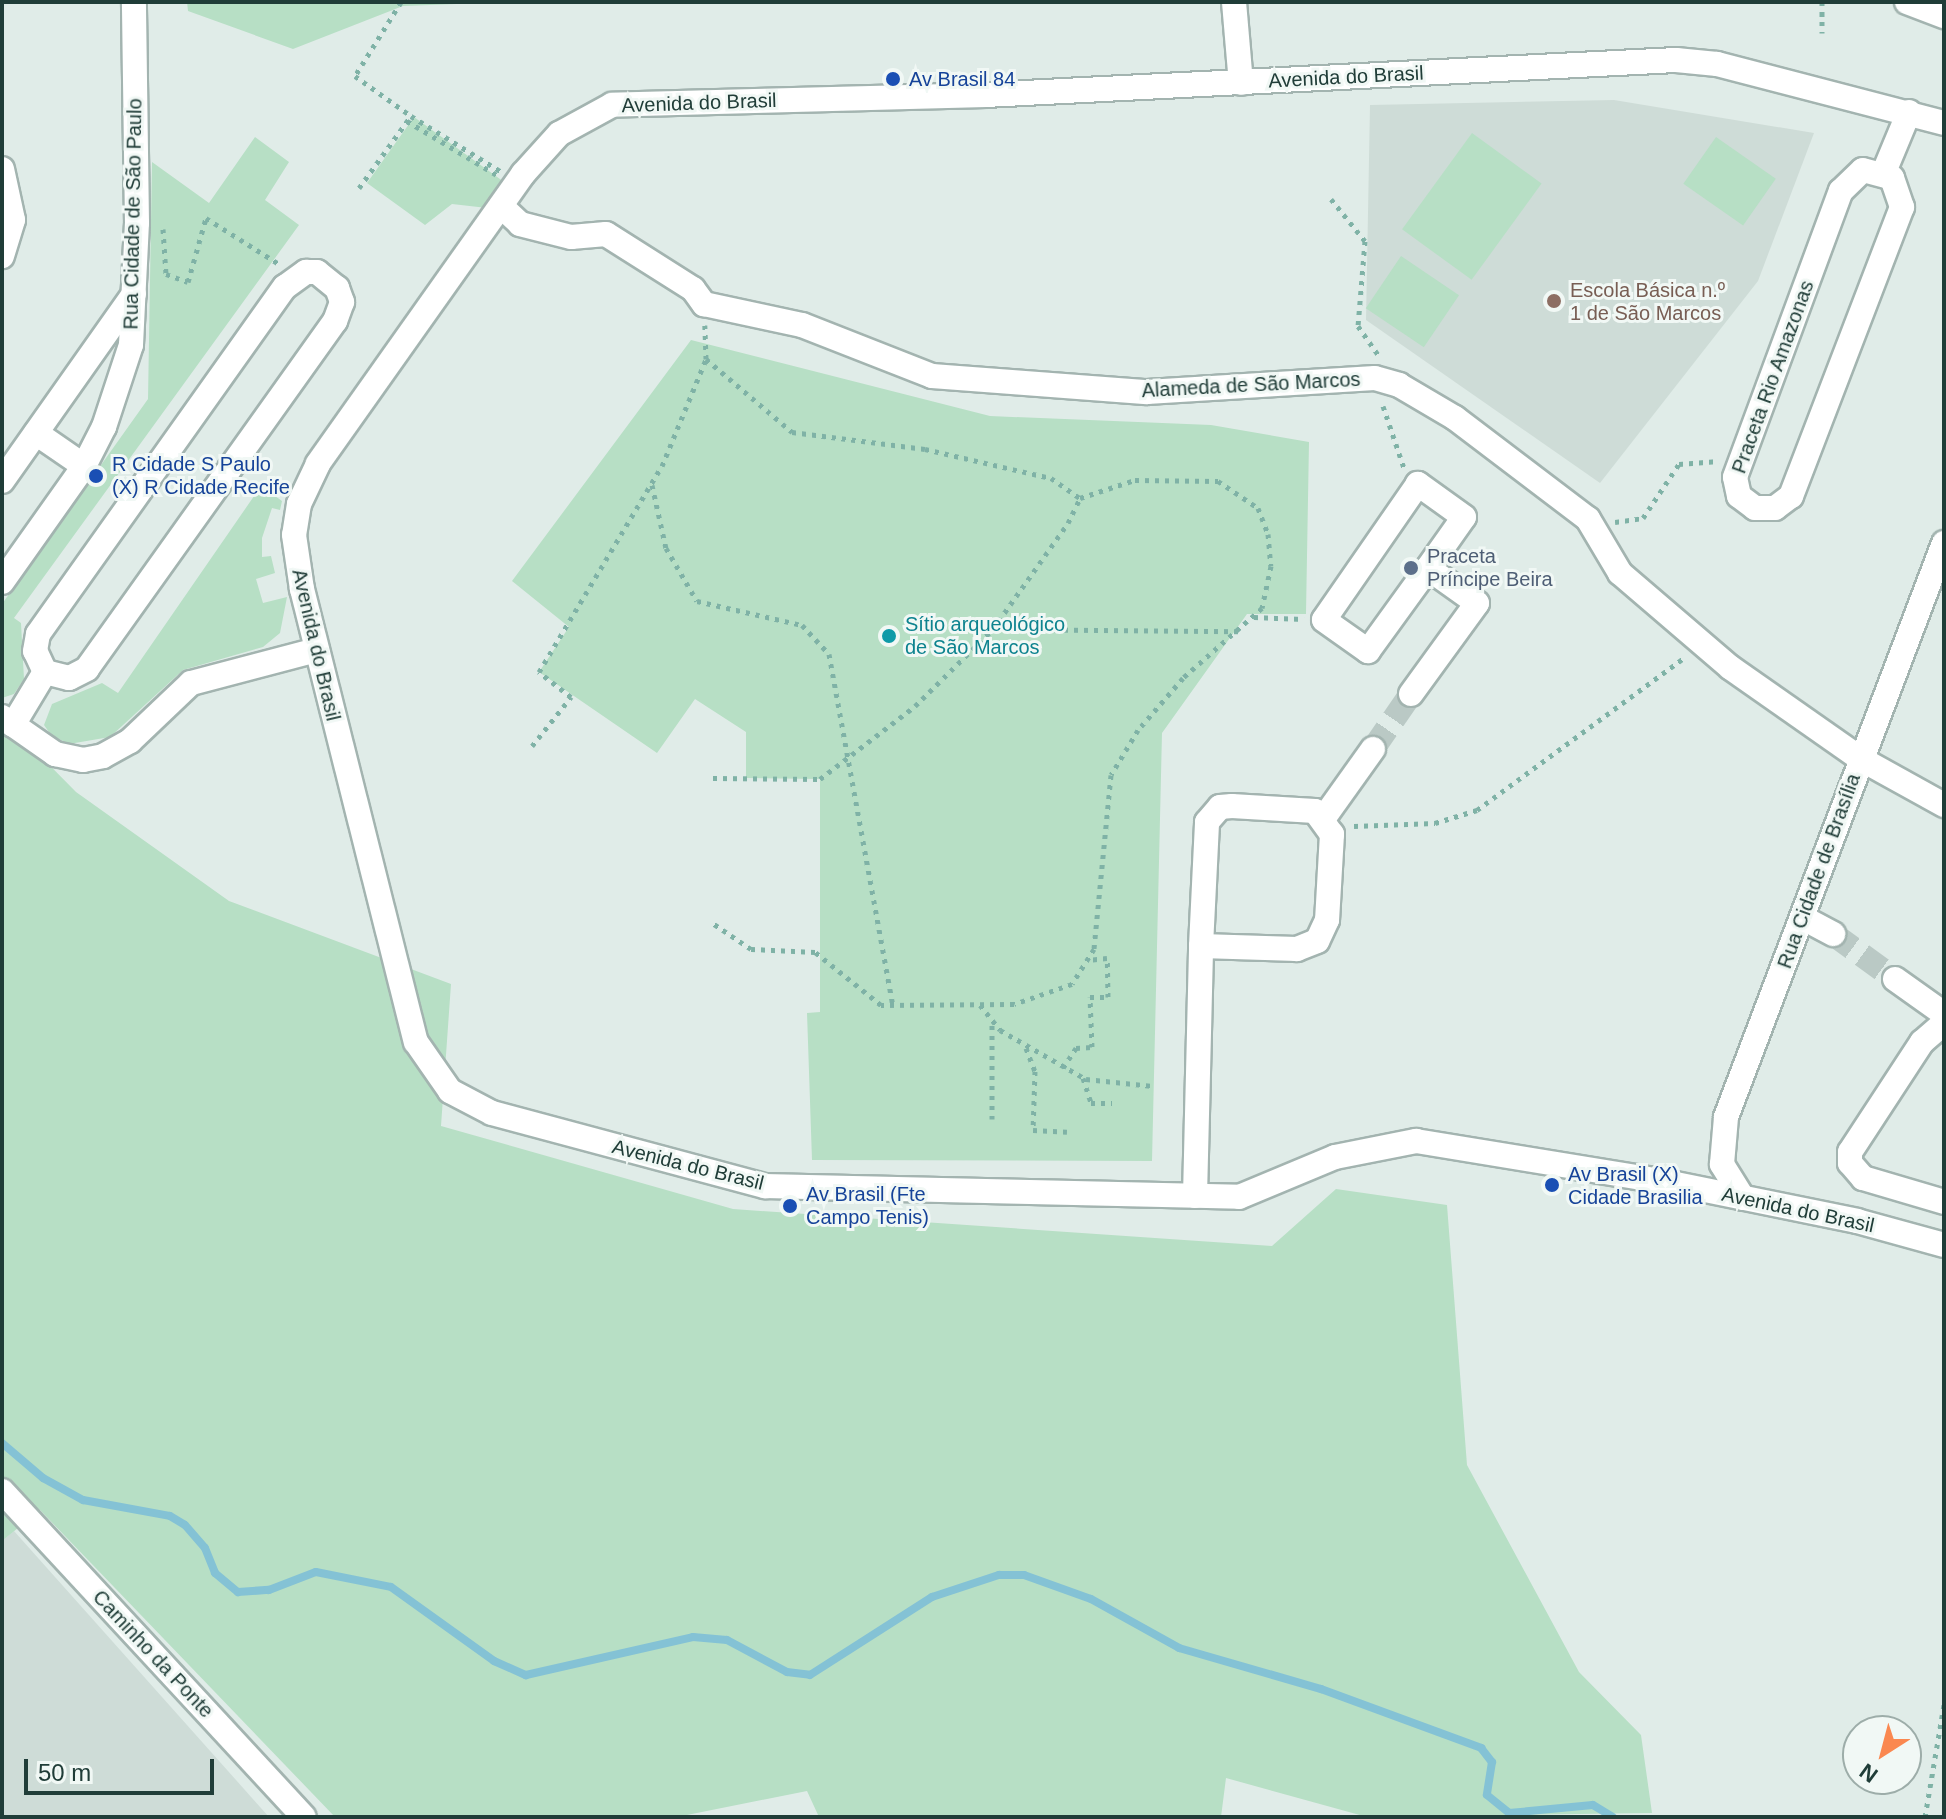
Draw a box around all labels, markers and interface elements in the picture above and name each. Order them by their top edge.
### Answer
street label: Avenida do Brasil [1268,61,1424,93]
place label: Av Brasil 84 [909,67,1015,91]
marker: Av Brasil 84 [884,70,902,88]
street label: Avenida do Brasil [621,88,777,118]
street label: Rua Cidade de São Paulo [119,98,147,330]
street label: Praceta Rio Amazonas [1727,277,1819,477]
place label: Escola Básica n.º 1 de São Marcos [1570,278,1725,325]
marker: Escola Básica n.º 1 de São Marcos [1545,292,1563,310]
street label: Alameda de São Marcos [1141,367,1361,403]
place label: R Cidade S Paulo (X) R Cidade Recife [112,452,290,499]
marker: R Cidade S Paulo (X) R Cidade Recife [87,467,105,485]
place label: Praceta Príncipe Beira [1427,544,1553,591]
marker: Praceta Príncipe Beira [1402,559,1420,577]
street label: Avenida do Brasil [287,567,345,723]
place label: Sítio arqueológico de São Marcos [905,612,1065,659]
marker: Sítio arqueológico de São Marcos [880,627,898,645]
street label: Rua Cidade de Brasília [1773,770,1865,972]
street label: Avenida do Brasil [610,1135,766,1195]
place label: Av Brasil (X) Cidade Brasilia [1568,1162,1703,1209]
marker: Av Brasil (X) Cidade Brasilia [1543,1176,1561,1194]
place label: Av Brasil (Fte Campo Tenis) [806,1182,929,1229]
street label: Avenida do Brasil [1720,1182,1876,1238]
marker: Av Brasil (Fte Campo Tenis) [781,1197,799,1215]
street label: Caminho da Ponte [88,1585,218,1723]
north arrow [1842,1715,1922,1795]
scale bar [28,1743,218,1793]
text: N [1855,1758,1883,1788]
text: 50 m [38,1759,91,1786]

